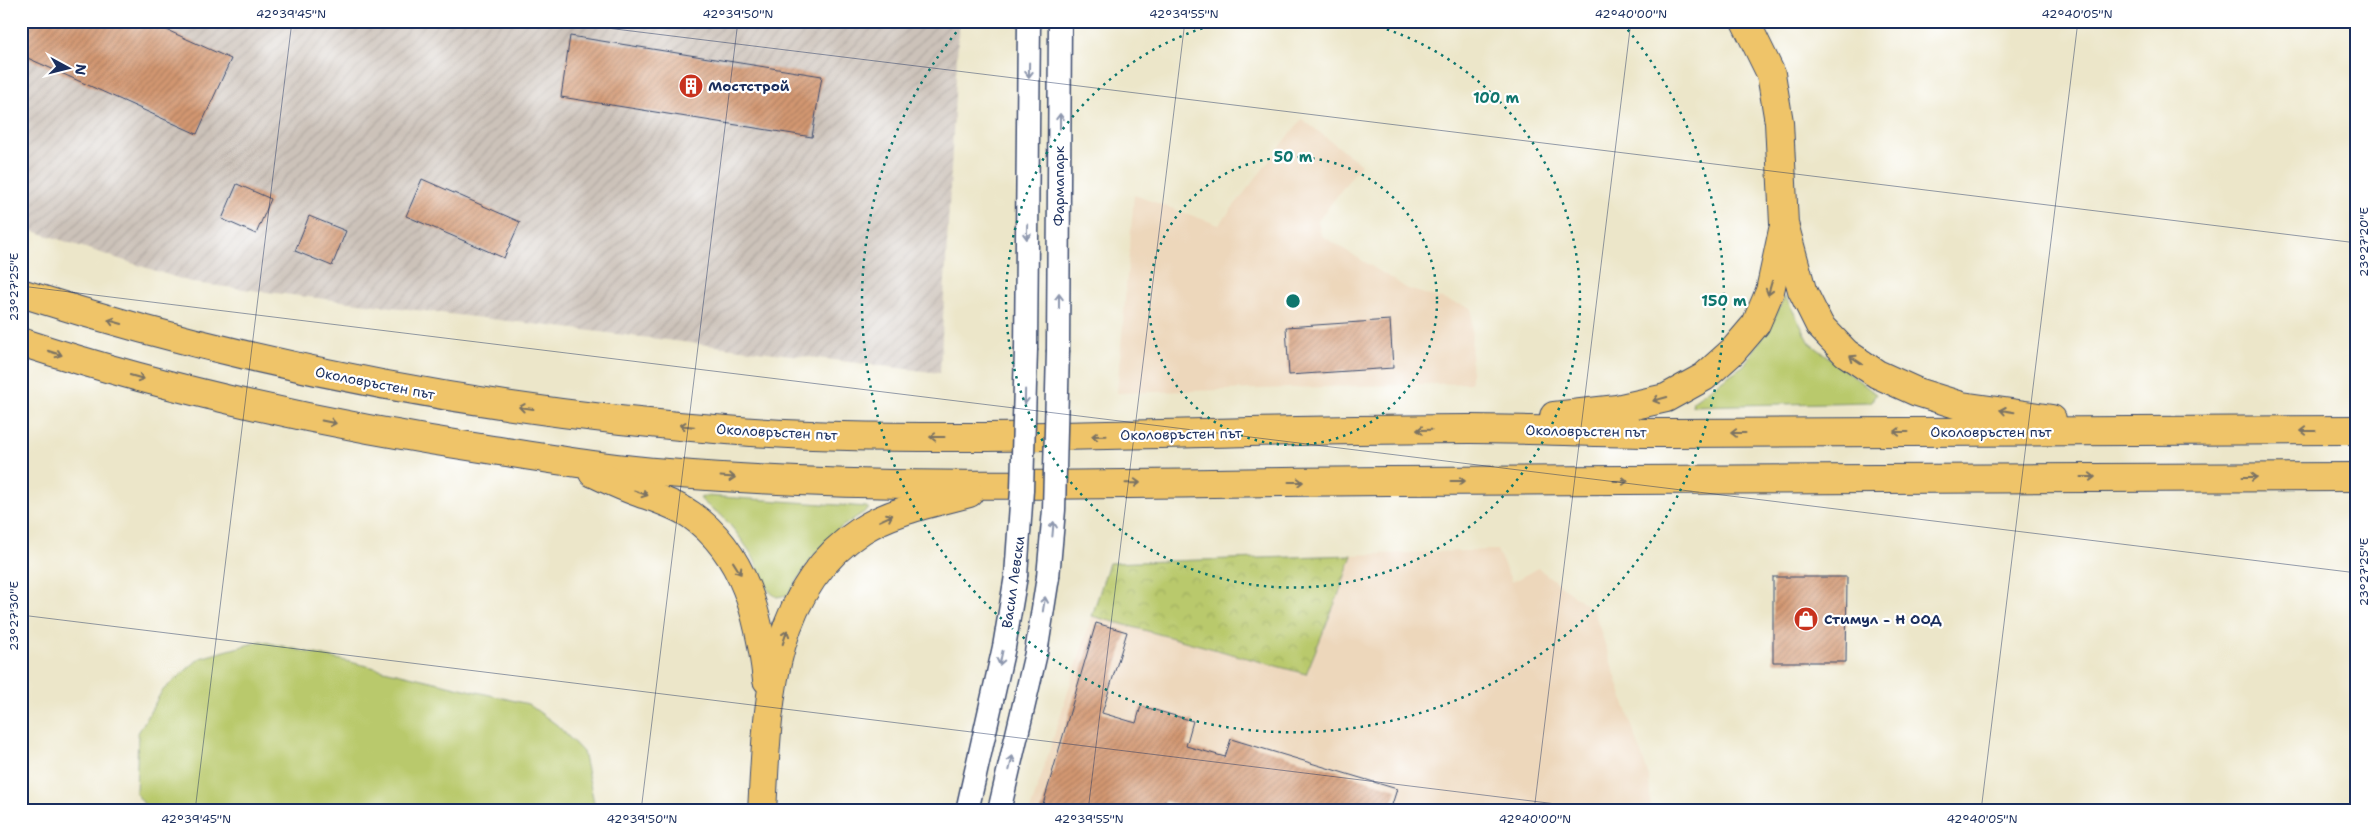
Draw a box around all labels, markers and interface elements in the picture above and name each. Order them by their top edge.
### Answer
text: 42°39'45"N [256,6,326,22]
text: 42°39'50"N [702,6,774,22]
text: 42°39'55"N [1149,6,1219,22]
text: 42°40'00"N [1595,6,1667,22]
text: 42°40'05"N [2041,6,2113,22]
north arrow [42,42,92,92]
one-way arrow [1024,62,1034,78]
text: N [71,63,91,76]
building icon: Мостстрой [678,73,704,99]
place label: Мостстрой [708,77,790,95]
text: 100 m [1473,88,1519,108]
one-way arrow [1055,113,1065,130]
street label: Фармапарк [1050,145,1068,226]
text: 50 m [1274,147,1313,167]
text: 23°27'20"E [2356,207,2372,277]
one-way arrow [1022,224,1032,240]
text: 23°27'25"E [6,253,22,321]
one-way arrow [1764,280,1774,296]
text: 150 m [1701,291,1747,311]
centre of rings [1284,292,1302,310]
one-way arrow [1054,293,1064,310]
one-way arrow [108,316,124,326]
one-way arrow [47,349,63,359]
one-way arrow [1849,354,1863,364]
street label: Околовръстен път [314,363,437,404]
one-way arrow [128,373,144,382]
one-way arrow [1020,389,1030,405]
one-way arrow [1653,395,1669,405]
one-way arrow [518,403,534,413]
one-way arrow [2000,406,2016,416]
one-way arrow [320,418,336,427]
street label: Околовръстен път [716,420,839,444]
street label: Околовръстен път [1525,421,1648,441]
one-way arrow [679,422,695,431]
street label: Околовръстен път [1930,423,2053,441]
street label: Околовръстен път [1120,424,1243,444]
one-way arrow [1417,425,1433,435]
one-way arrow [2300,426,2316,436]
one-way arrow [1893,427,1909,437]
one-way arrow [1730,428,1746,438]
one-way arrow [1092,431,1108,441]
one-way arrow [929,432,946,442]
one-way arrow [2079,472,2095,482]
one-way arrow [2242,472,2258,482]
one-way arrow [720,473,736,482]
one-way arrow [1450,476,1466,486]
one-way arrow [1612,476,1629,486]
one-way arrow [1288,477,1304,486]
one-way arrow [1125,478,1141,488]
one-way arrow [633,489,648,498]
one-way arrow [878,513,893,522]
one-way arrow [1048,521,1057,537]
street label: Васил Левски [998,535,1028,629]
text: 23°27'25"E [2356,538,2372,606]
one-way arrow [732,560,742,574]
text: 23°27'30"E [6,581,22,651]
one-way arrow [1039,597,1049,613]
shop icon: Стимул - Н ООД [1793,606,1819,632]
place label: Стимул - Н ООД [1824,610,1942,628]
one-way arrow [780,629,790,645]
one-way arrow [996,650,1005,666]
one-way arrow [1007,756,1016,772]
text: 42°39'45"N [161,811,231,827]
text: 42°39'50"N [606,811,678,827]
text: 42°39'55"N [1054,811,1124,827]
text: 42°40'00"N [1499,811,1571,827]
text: 42°40'05"N [1946,811,2018,827]

